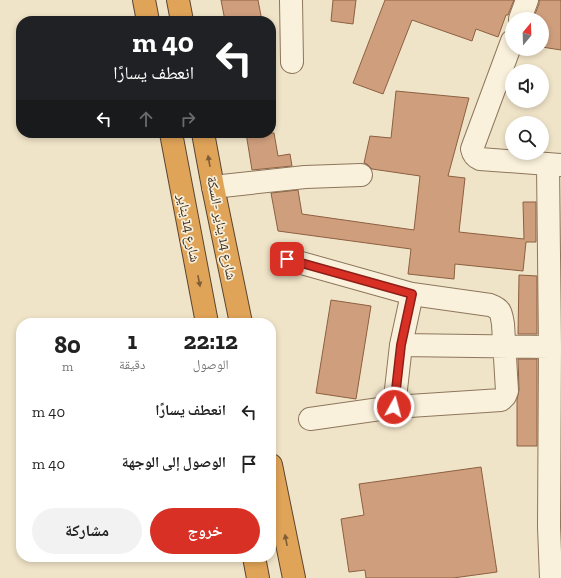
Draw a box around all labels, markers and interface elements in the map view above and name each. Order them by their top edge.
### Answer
north arrow [505,12,549,56]
map controls [505,12,549,160]
text: 40 m [132,26,194,59]
icon: left [208,32,260,84]
text: انعطف يسارًا [113,62,194,84]
button: sound [505,64,549,108]
icon: left [93,108,115,130]
icon: ahead [135,108,157,130]
icon: right [177,108,199,130]
button: search [505,116,549,160]
one-way arrow [205,155,211,167]
street label: شارع 14 يناير -السكة [202,175,240,282]
street label: شارع 14 يناير [172,192,203,264]
pin [270,242,304,276]
icon: arrive [276,248,298,270]
one-way arrow [197,275,203,287]
text: 1 [127,326,137,355]
text: 22:12 [184,326,238,355]
text: 80 [54,330,81,359]
text: دقيقة [119,357,145,372]
text: الوصول [193,357,229,372]
text: m [62,359,73,374]
position arrow [373,386,415,428]
text: انعطف يسارًا [155,401,226,419]
icon: left [238,401,260,423]
text: 40 m [32,403,65,421]
text: الوصول إلى الوجهة [122,453,226,471]
icon: arrive [238,453,260,475]
text: 40 m [32,455,65,473]
button: مشاركة [32,508,142,554]
button: خروج [150,508,260,554]
one-way arrow [283,534,289,546]

